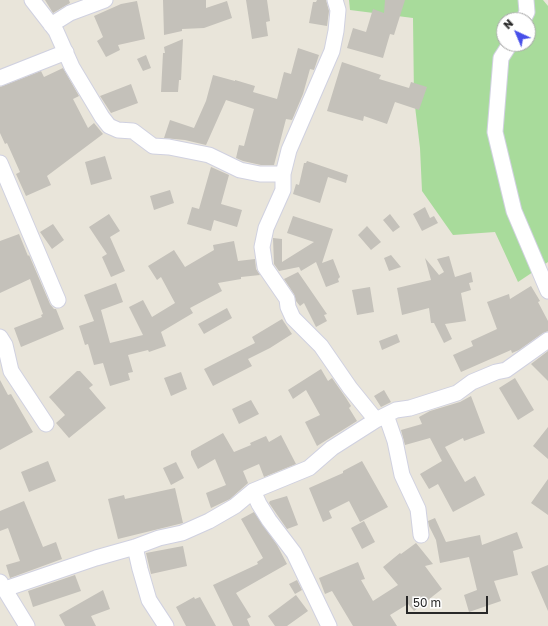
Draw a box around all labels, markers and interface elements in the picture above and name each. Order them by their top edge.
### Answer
north arrow [496,12,536,52]
text: N [500,16,516,31]
scale bar [408,588,490,614]
text: 50 m [413,595,441,610]

